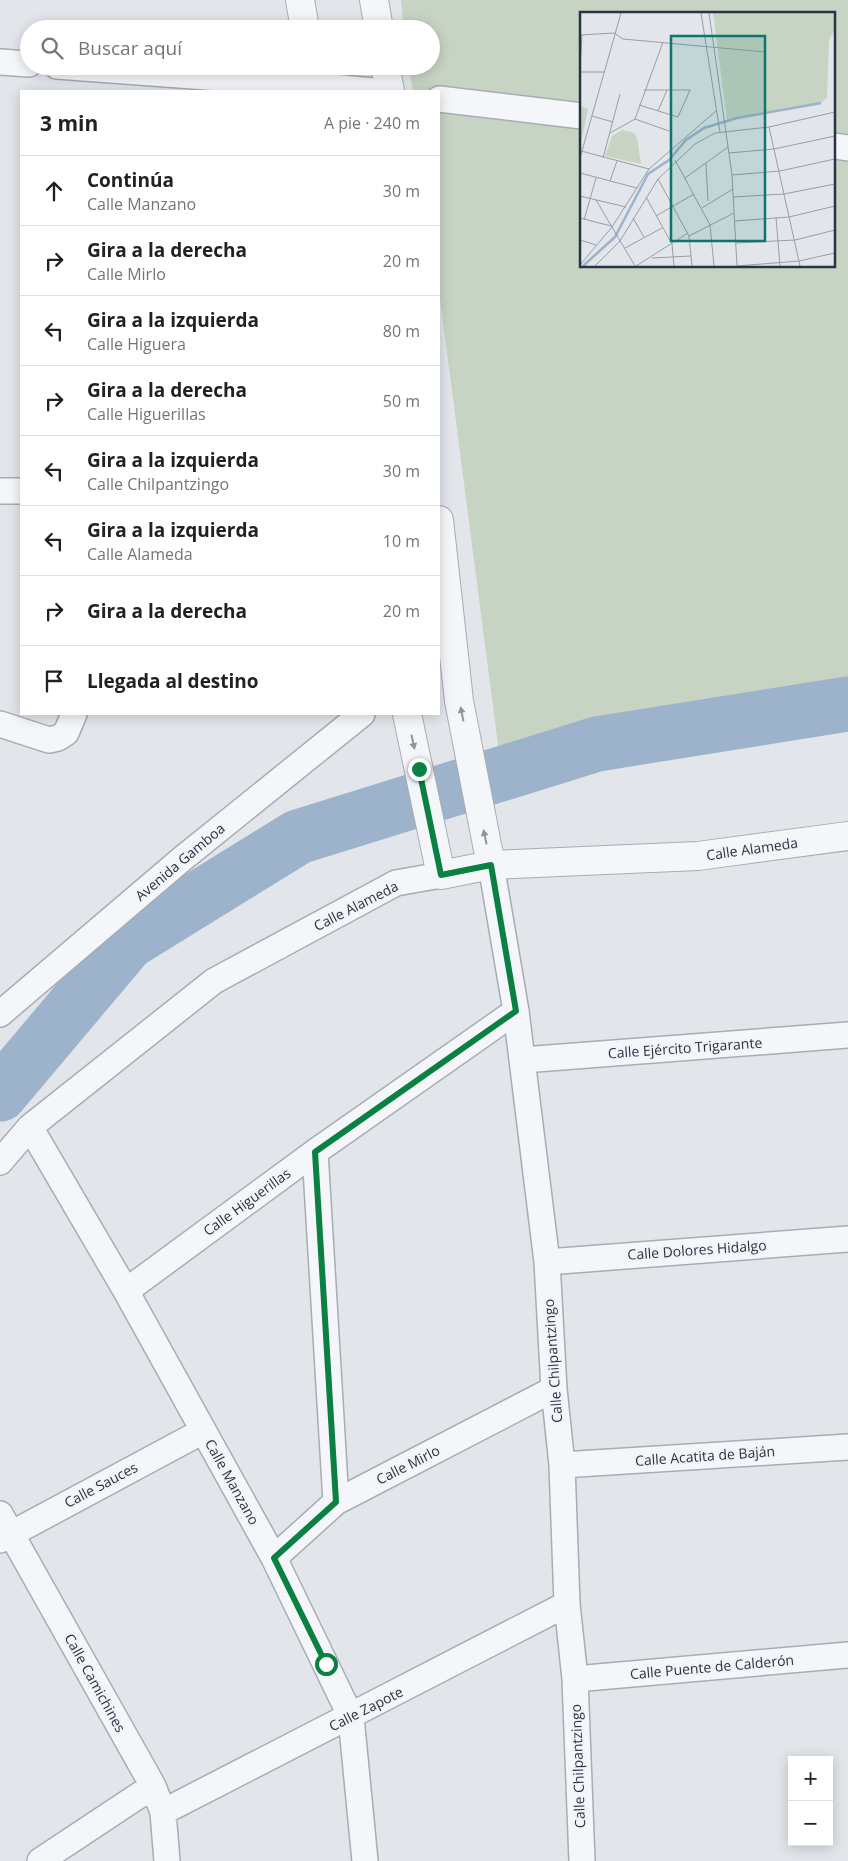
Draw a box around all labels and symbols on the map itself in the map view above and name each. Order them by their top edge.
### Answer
inset map [580,12,836,268]
one-way arrow [458,707,466,722]
one-way arrow [409,734,417,749]
route end [408,758,431,781]
street label: Avenida Gamboa [131,819,228,905]
one-way arrow [481,830,489,845]
street label: Calle Alameda [705,833,799,864]
street label: Calle Alameda [310,876,401,935]
street label: Calle Ejército Trigarante [607,1033,763,1062]
street label: Calle Higuerillas [199,1163,295,1240]
street label: Calle Dolores Hidalgo [627,1235,767,1264]
street label: Calle Chilpantzingo [539,1298,566,1424]
street label: Calle Manzano [201,1435,264,1528]
street label: Calle Mirlo [373,1440,443,1489]
street label: Calle Acatita de Baján [634,1441,776,1470]
street label: Calle Sauces [61,1457,141,1512]
street label: Calle Camichines [60,1630,131,1736]
street label: Calle Puente de Calderón [629,1650,795,1683]
route start [315,1653,338,1676]
street label: Calle Zapote [325,1682,406,1735]
street label: Calle Chilpantzingo [566,1704,589,1828]

